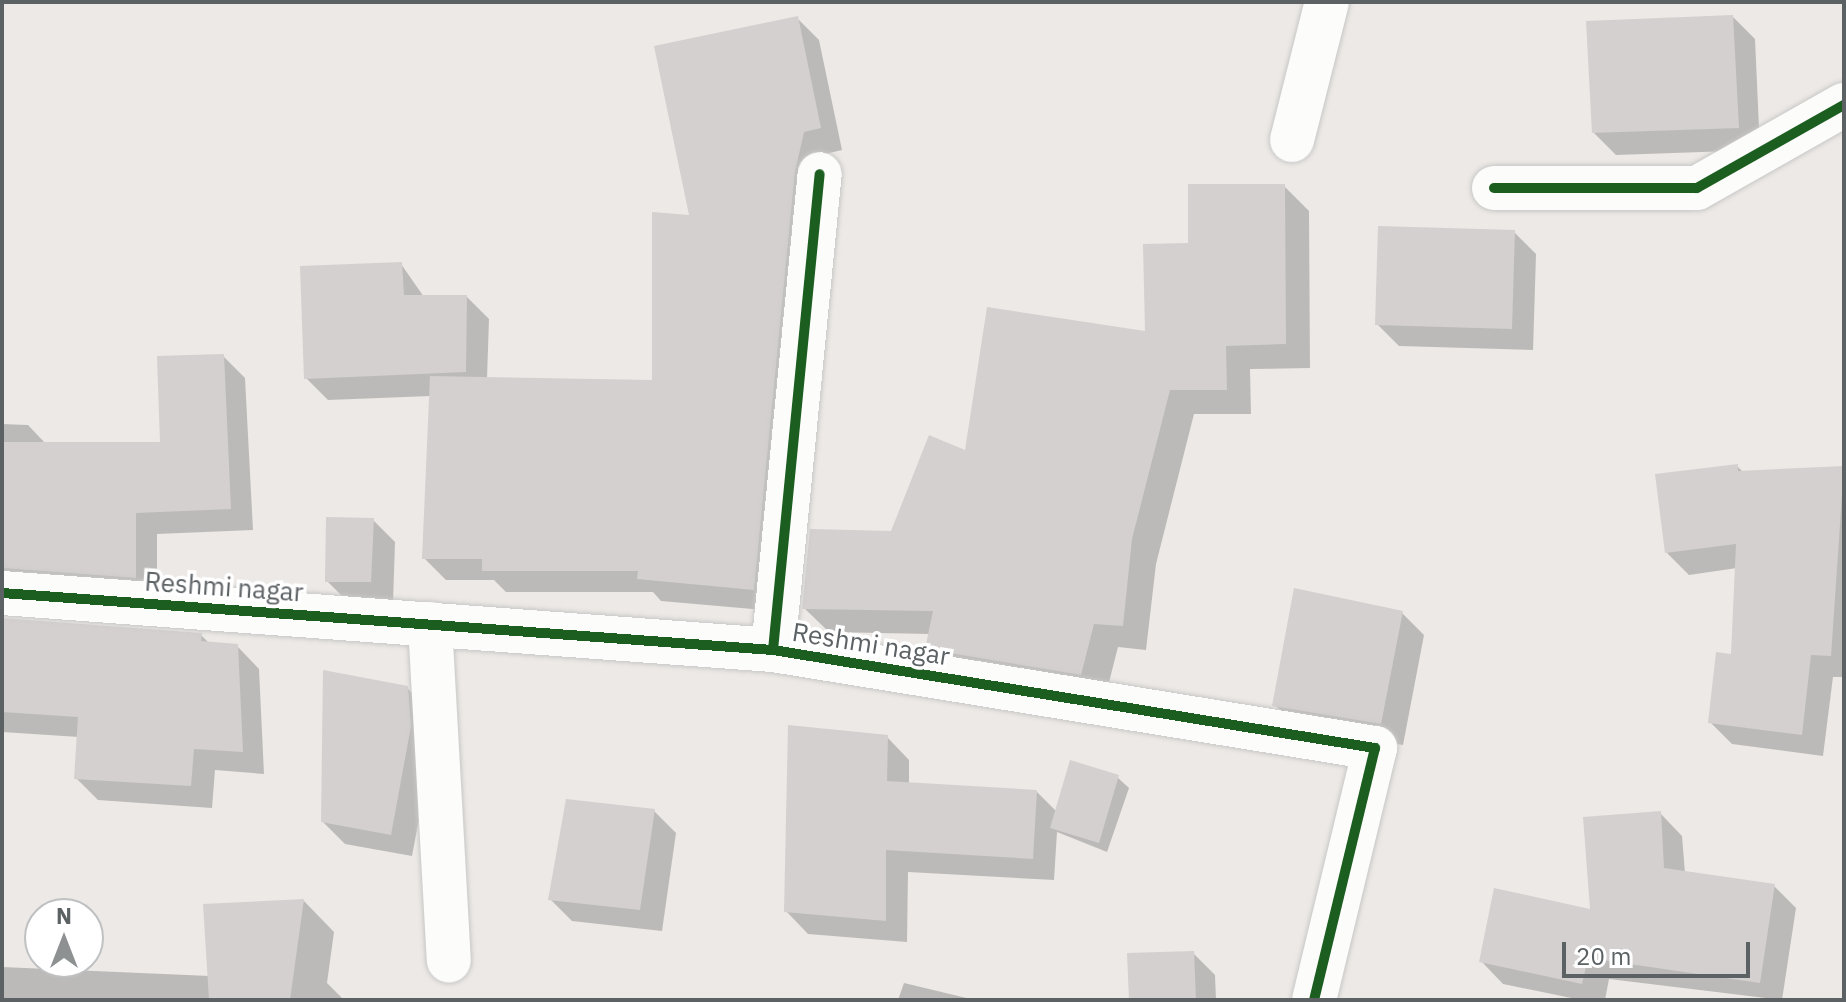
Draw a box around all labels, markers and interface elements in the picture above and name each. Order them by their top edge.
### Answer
street label: Reshmi nagar [144,566,304,608]
street label: Reshmi nagar [790,616,952,672]
north arrow [24,898,104,978]
text: N [56,901,72,930]
scale bar [1566,926,1754,976]
text: 20 m [1576,940,1631,972]

